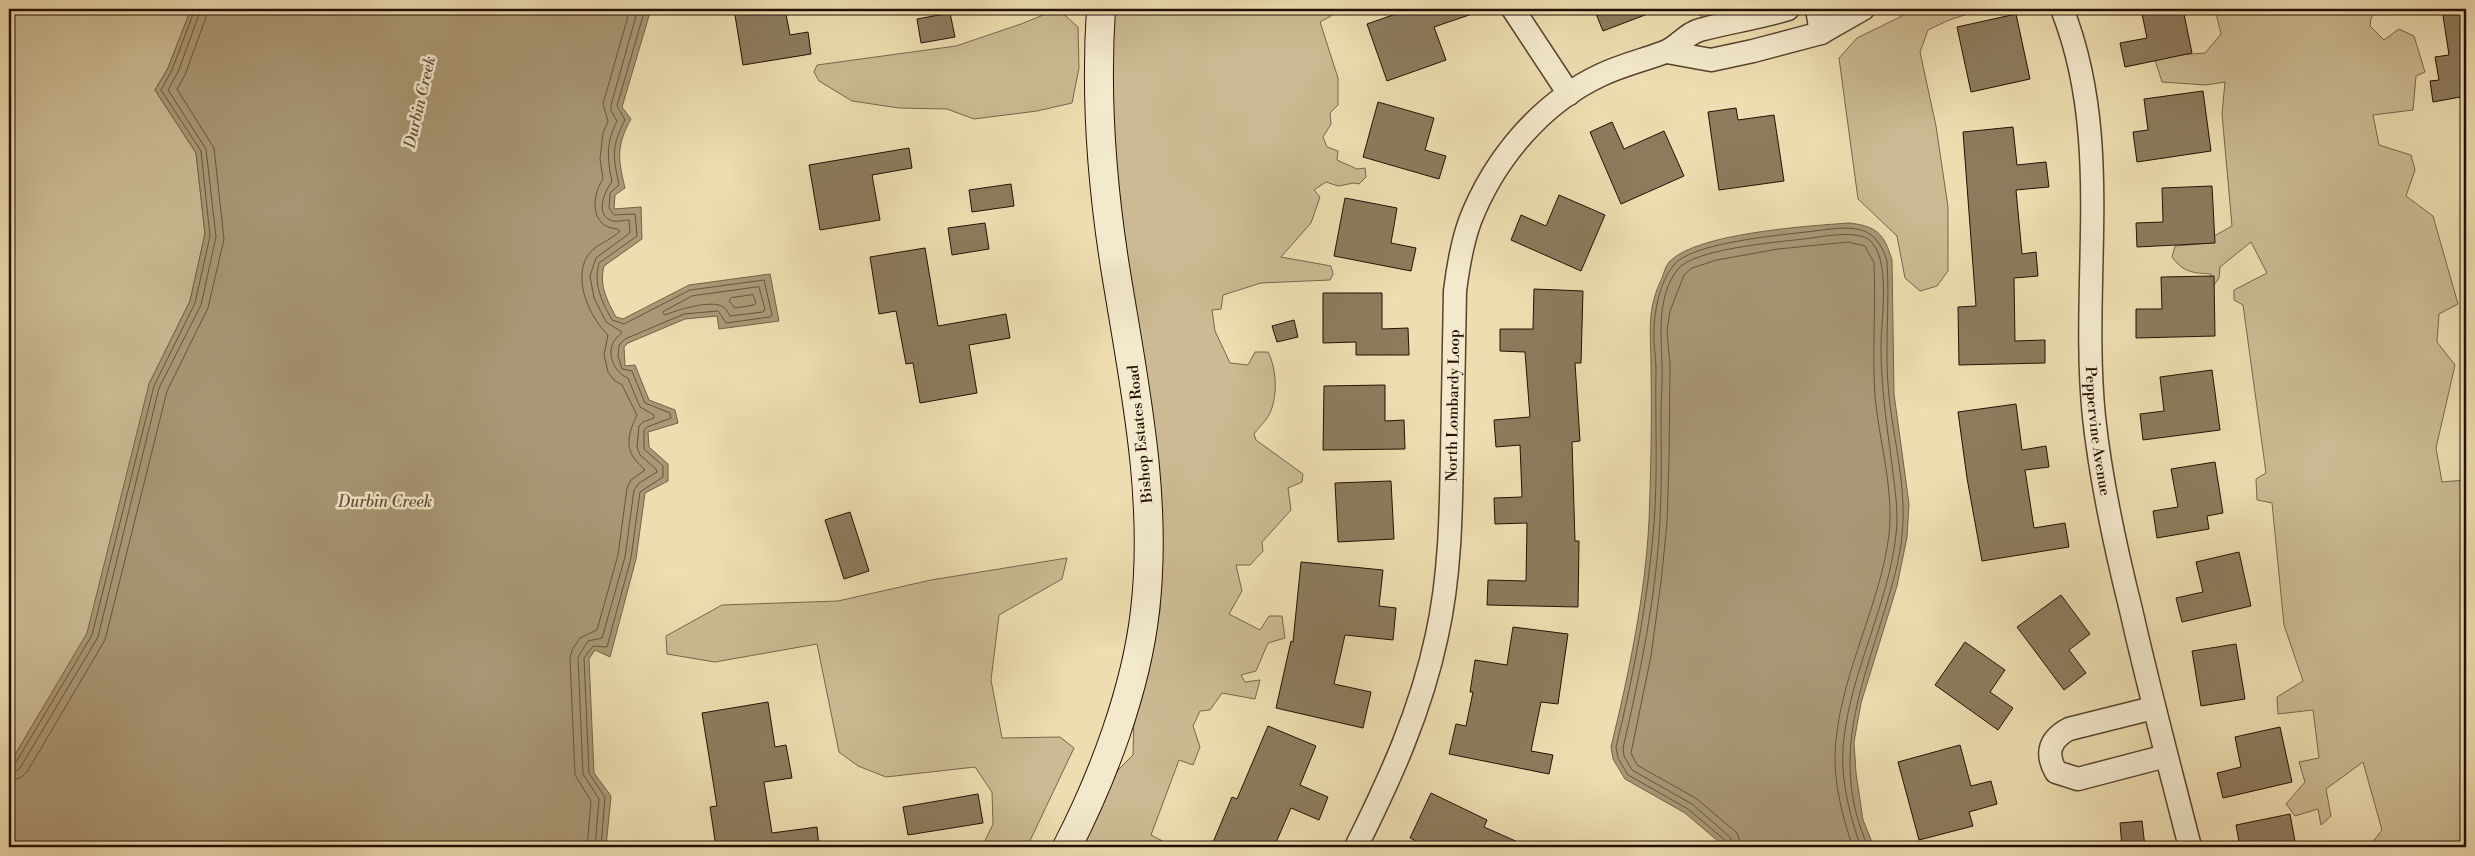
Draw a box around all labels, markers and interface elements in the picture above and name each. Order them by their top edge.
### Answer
water label: Durbin Creek [399,54,440,151]
street label: North Lombardy Loop [1443,329,1464,482]
street label: Bishop Estates Road [1124,364,1157,505]
street label: Peppervine Avenue [2081,366,2114,497]
water label: Durbin Creek [337,492,432,512]

